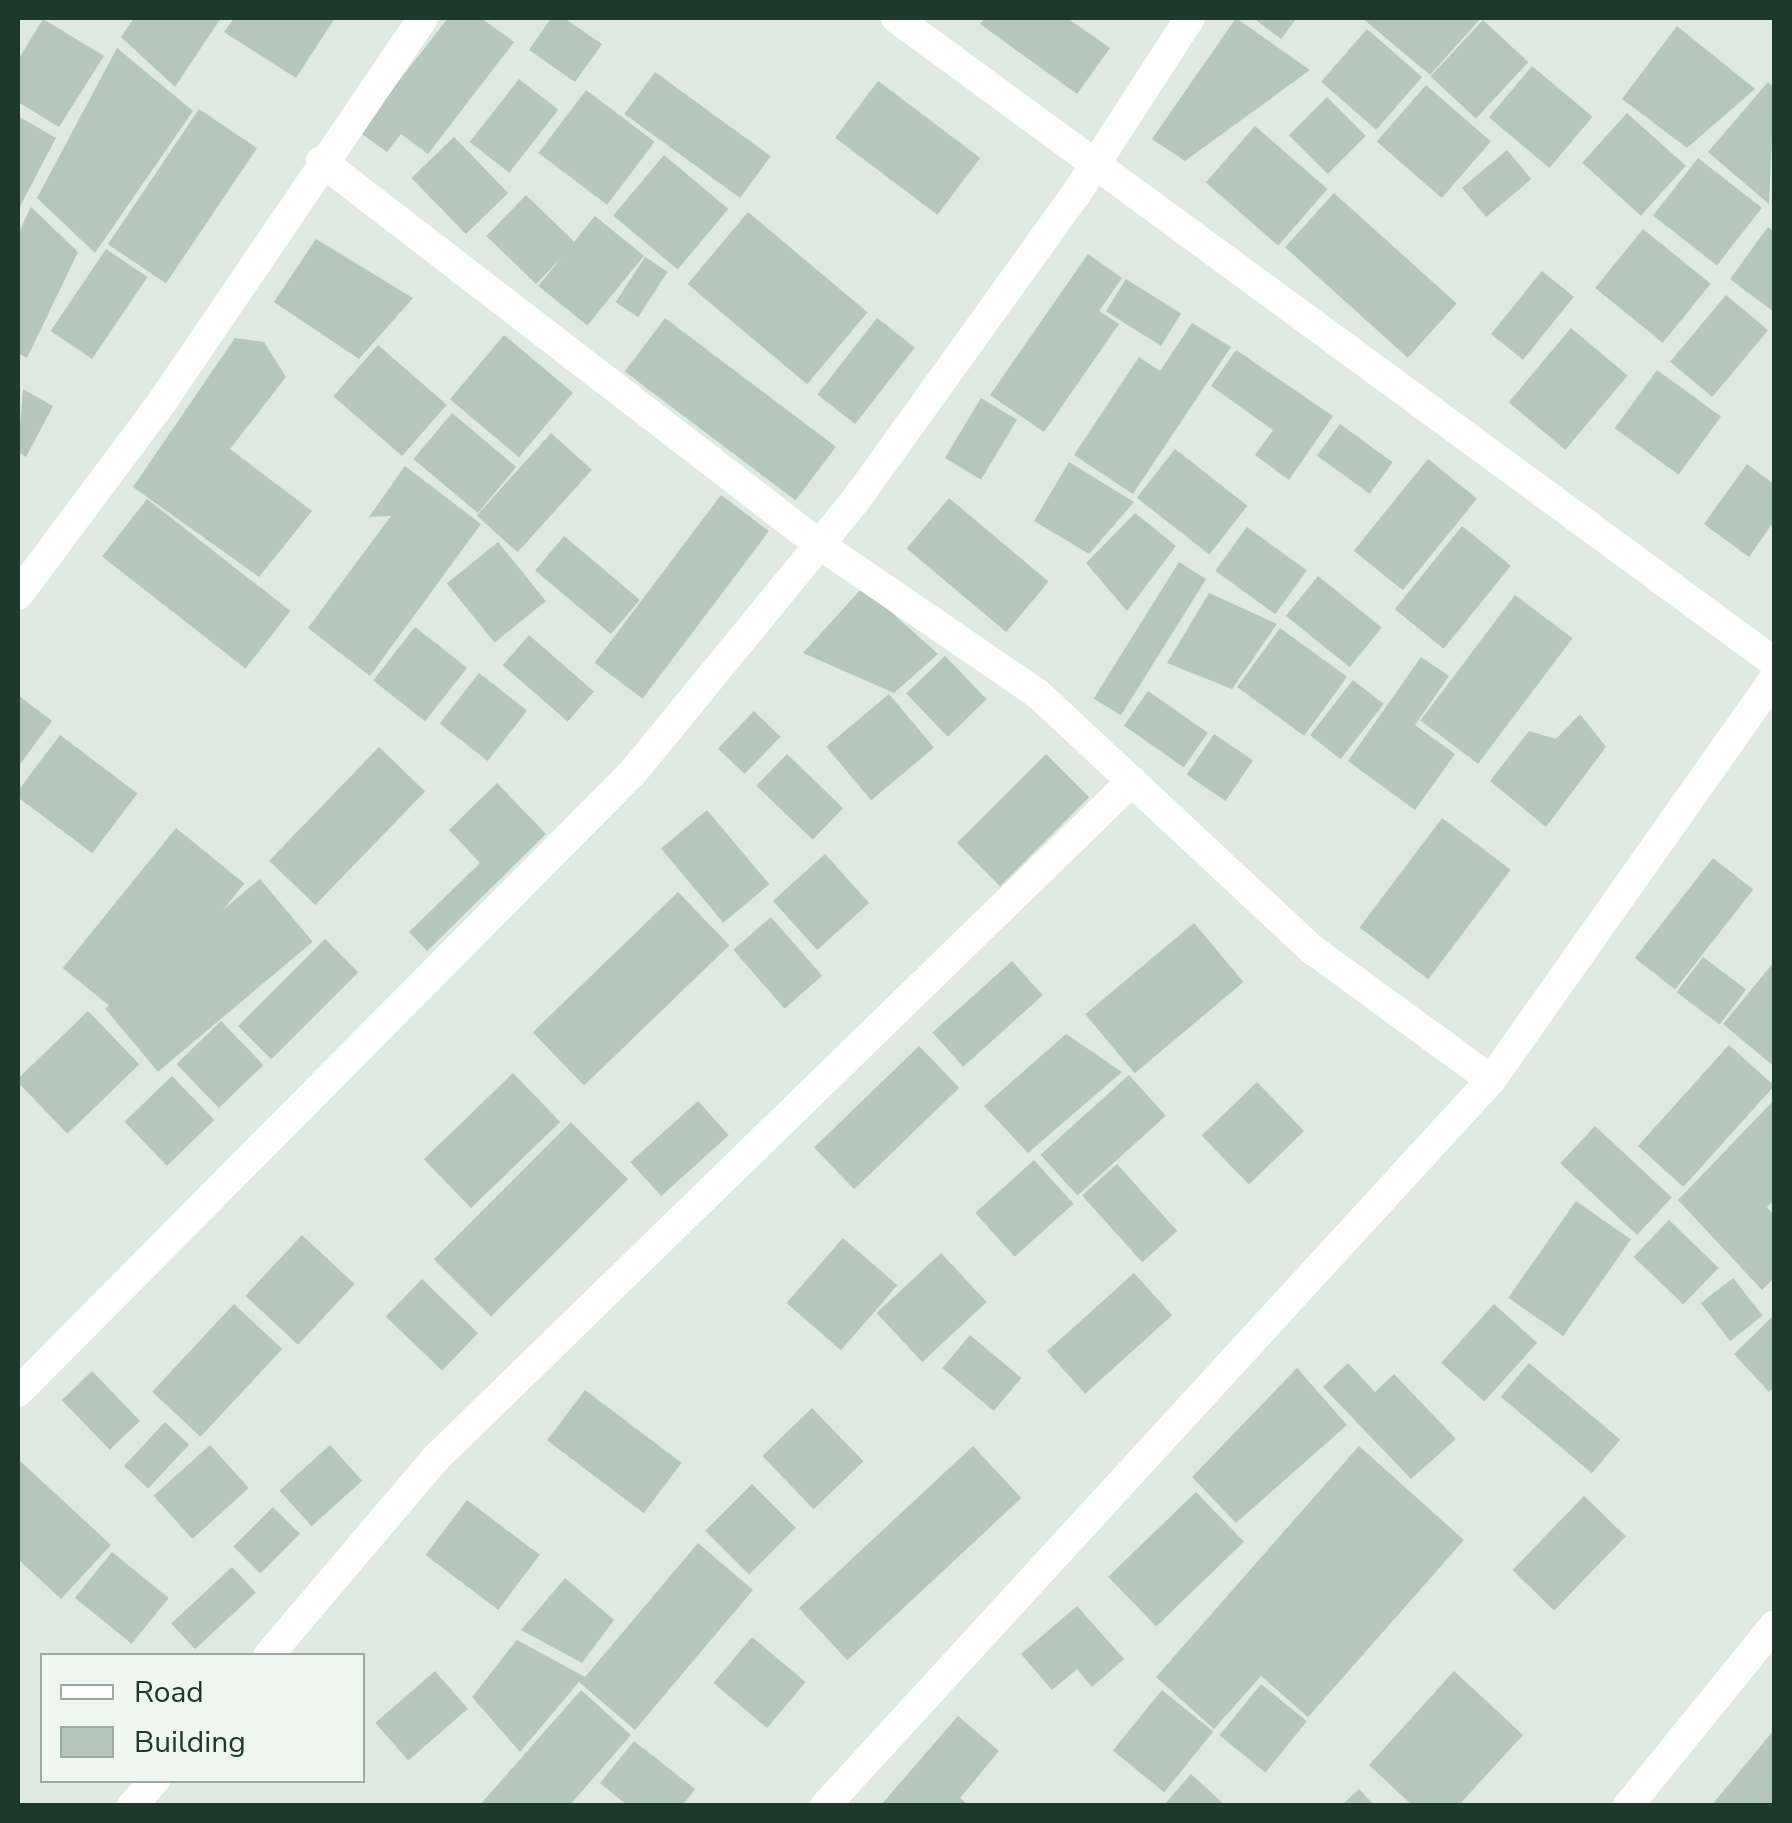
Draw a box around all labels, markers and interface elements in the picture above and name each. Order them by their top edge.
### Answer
legend [40,1653,365,1783]
text: Road [134,1672,204,1713]
text: Building [134,1722,246,1763]

